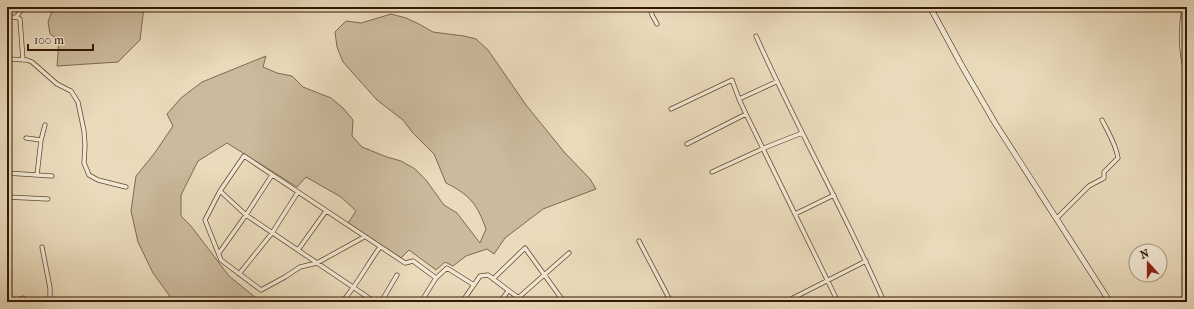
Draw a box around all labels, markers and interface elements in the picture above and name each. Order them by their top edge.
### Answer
scale bar [28,26,93,52]
text: 100 m [34,33,64,47]
north arrow [1128,243,1168,283]
text: N [1138,246,1151,262]

